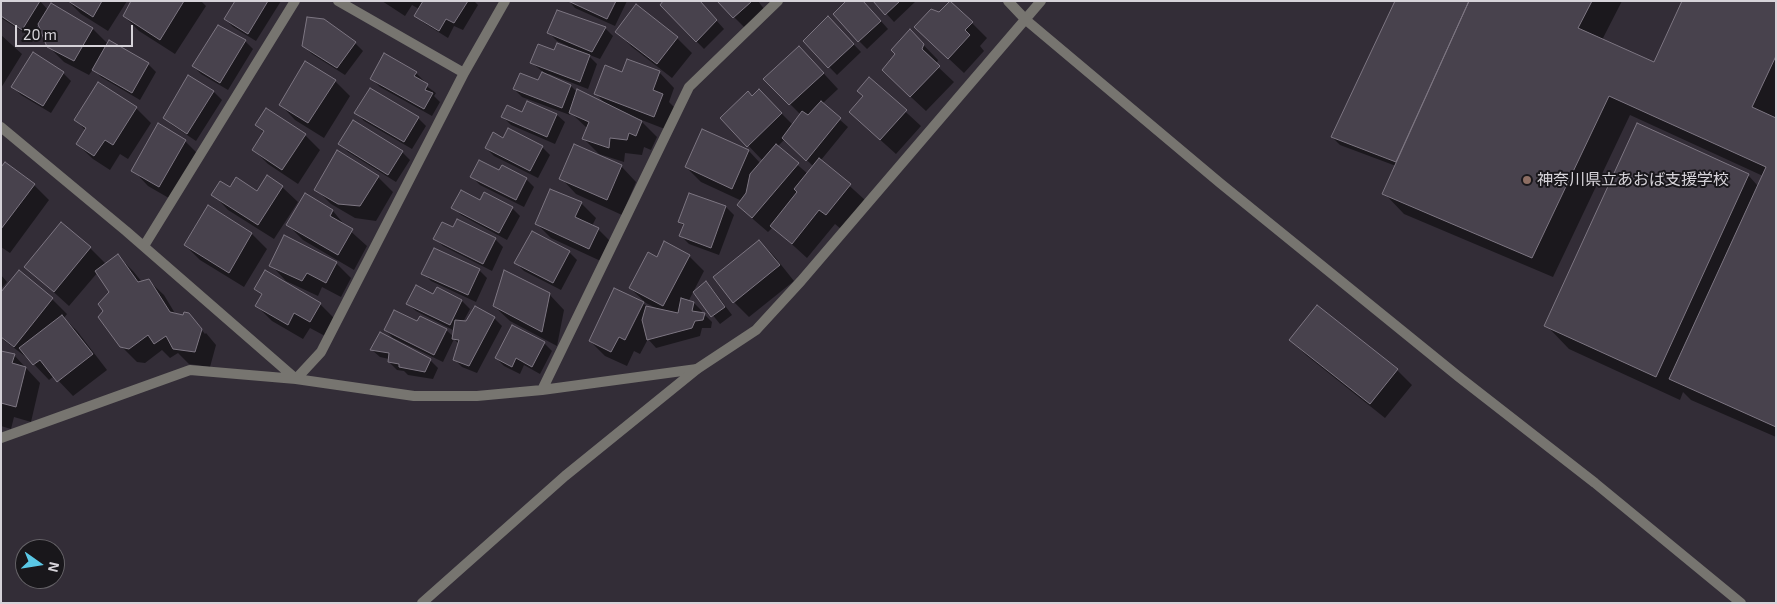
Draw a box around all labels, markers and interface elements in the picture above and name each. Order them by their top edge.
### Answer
scale bar [18,15,135,47]
text: 20 m [23,25,57,43]
place label: 神奈川県立あおば支援学校 [1537,170,1729,190]
marker: 神奈川県立あおば支援学校 [1521,174,1533,186]
north arrow [15,539,65,589]
text: N [45,560,64,574]

